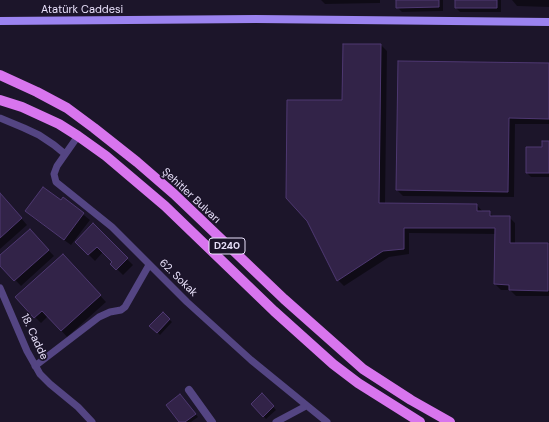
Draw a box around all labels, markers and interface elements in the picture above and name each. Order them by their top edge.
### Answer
street label: Atatürk Caddesi [41,3,123,17]
street label: Şehitler Bulvarı [159,166,223,226]
road number: D240 [209,238,245,254]
street label: 62. Sokak [156,257,200,299]
street label: 18. Cadde [18,312,50,362]

